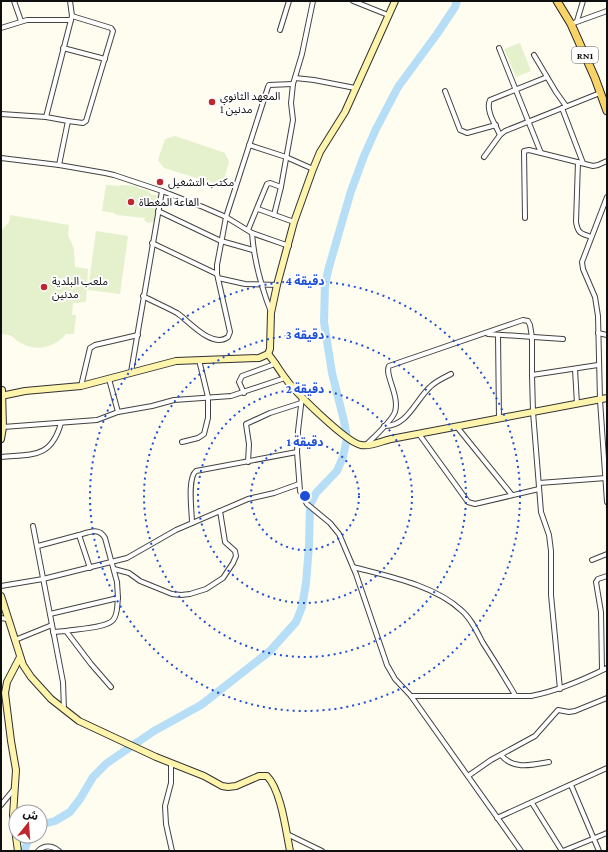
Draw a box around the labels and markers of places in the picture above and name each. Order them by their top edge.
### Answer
place label: المعهد الثانوي مدنين 1 [220,90,280,116]
marker: المعهد الثانوي مدنين 1 [207,97,217,107]
place label: مكتب التشغيل [168,176,235,189]
marker: مكتب التشغيل [155,177,165,187]
place label: القاعة المغطاة [139,196,199,208]
marker: القاعة المغطاة [126,197,136,207]
place label: ملعب البلدية مدنين [52,275,108,301]
marker: ملعب البلدية مدنين [39,282,49,292]
centre of rings [298,489,312,503]

